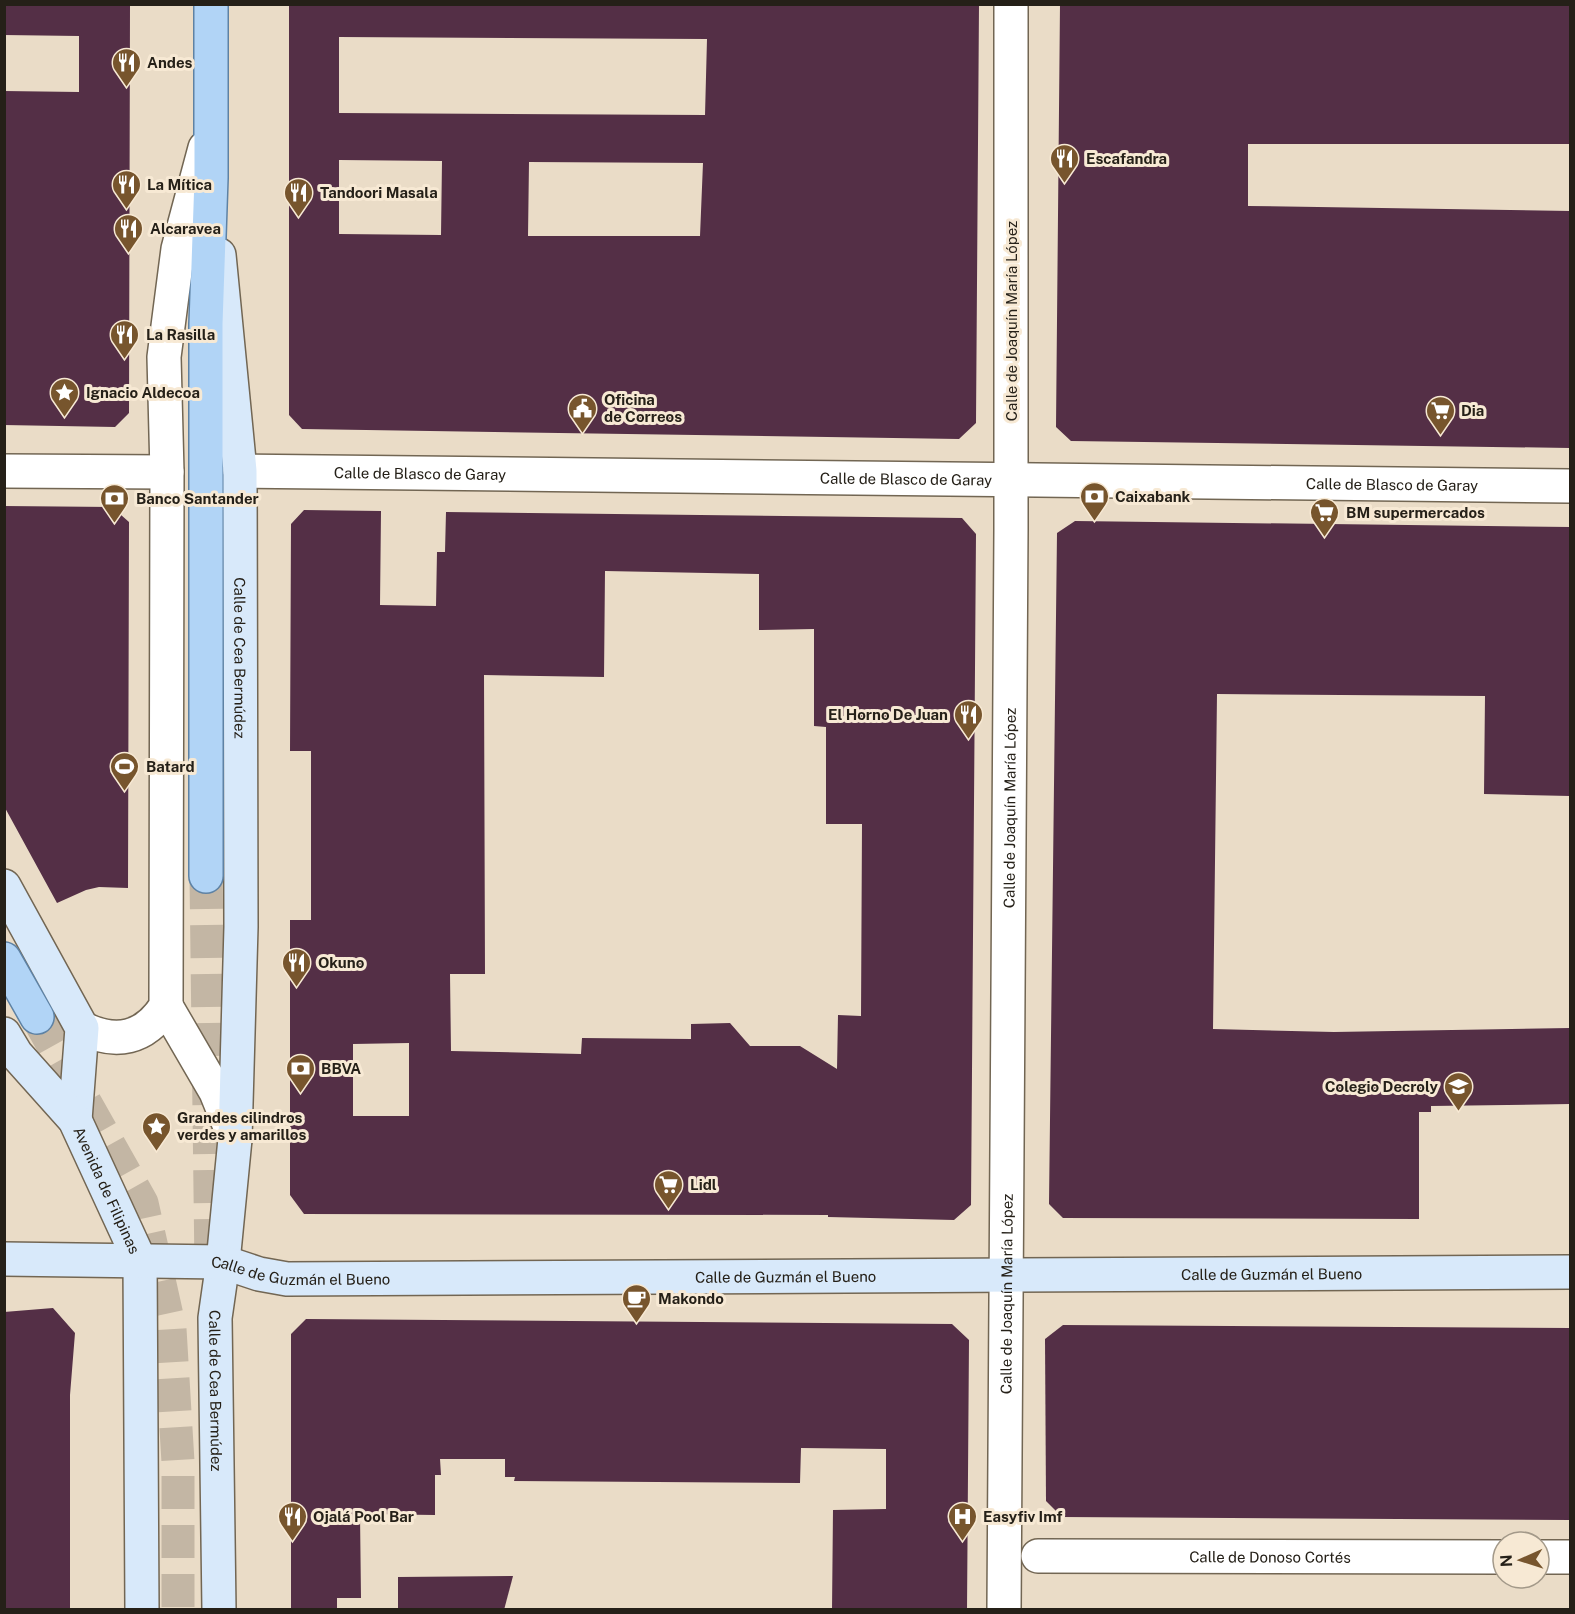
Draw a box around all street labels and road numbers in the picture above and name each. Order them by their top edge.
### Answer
street label: Calle de Joaquín María López [1003,221,1020,421]
street label: Calle de Blasco de Garay [334,464,506,483]
street label: Calle de Blasco de Garay [820,469,992,488]
street label: Calle de Blasco de Garay [1306,475,1478,493]
street label: Calle de Cea Bermúdez [232,577,249,739]
street label: Calle de Joaquín María López [1000,708,1018,908]
street label: Avenida de Filipinas [71,1124,144,1256]
street label: Calle de Joaquín María López [997,1194,1015,1394]
street label: Calle de Guzmán el Bueno [211,1253,390,1288]
street label: Calle de Guzmán el Bueno [1181,1265,1362,1283]
street label: Calle de Guzmán el Bueno [695,1267,876,1285]
street label: Calle de Cea Bermúdez [206,1309,226,1471]
street label: Calle de Donoso Cortés [1189,1548,1351,1565]

